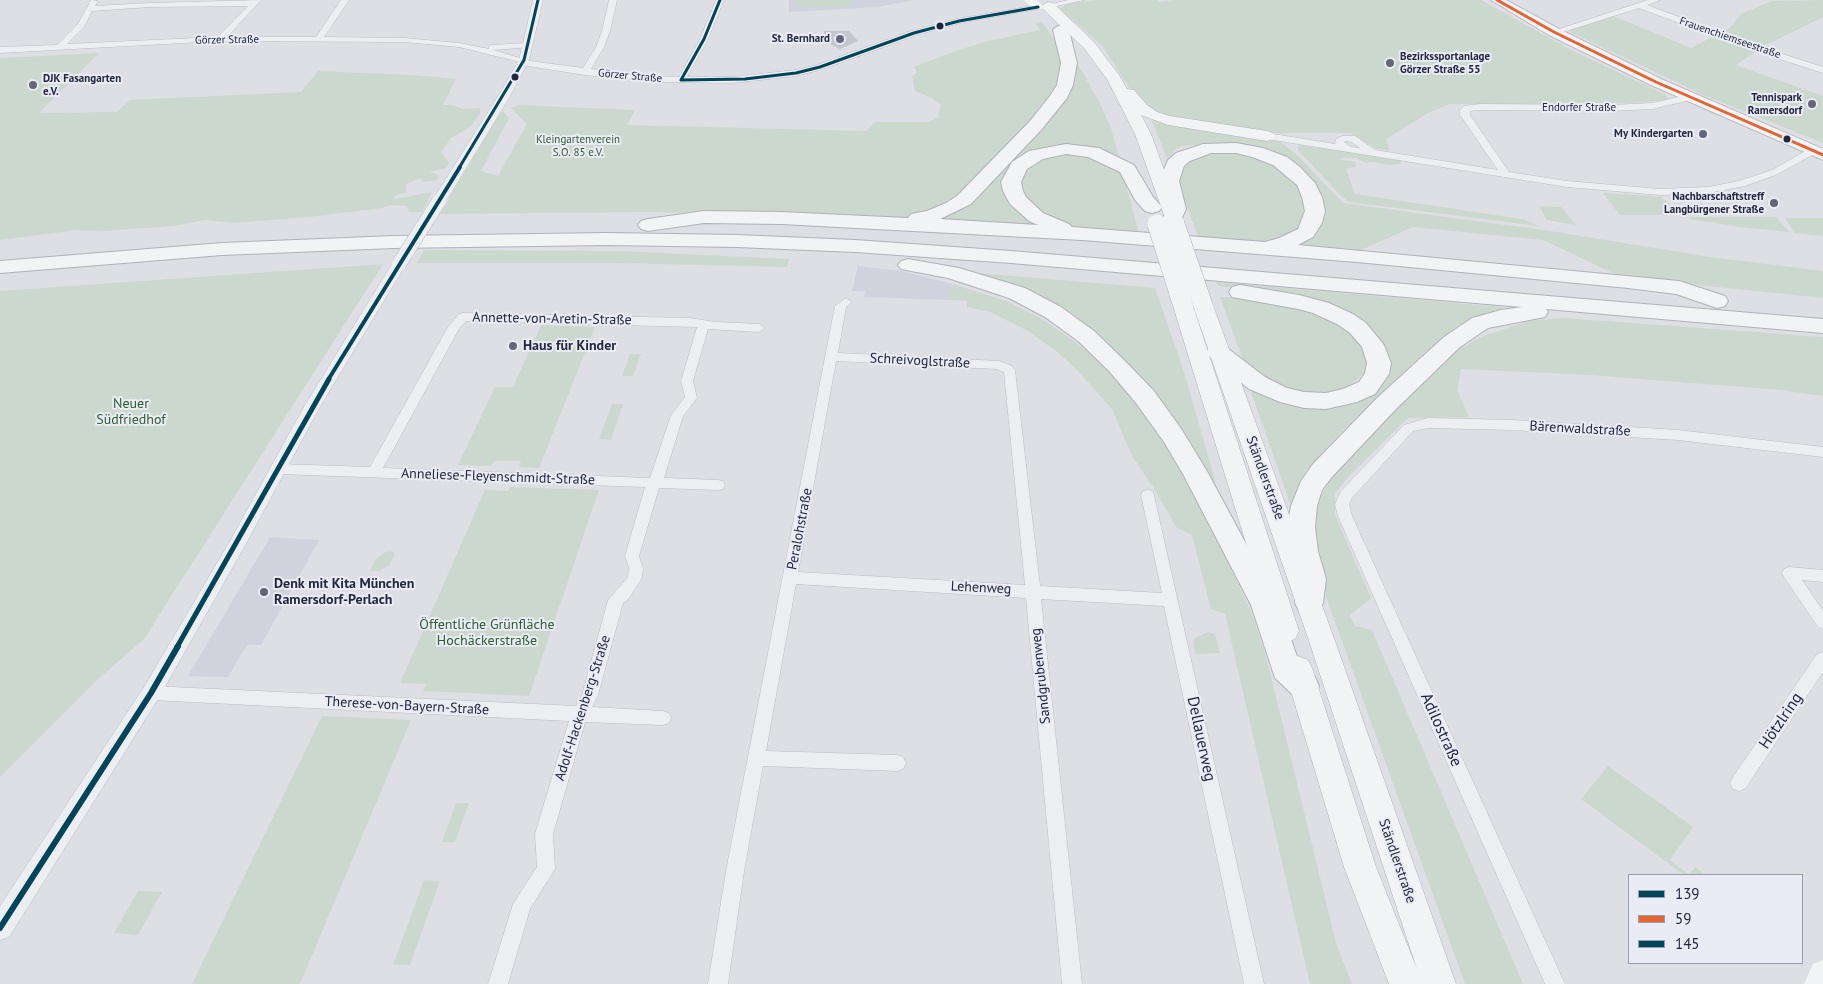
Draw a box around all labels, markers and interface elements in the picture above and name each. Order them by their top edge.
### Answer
street label: Frauenchiemseestraße [1678,14,1782,62]
unlabelled marker [935,21,945,31]
place label: St. Bernhard [772,32,830,46]
street label: Görzer Straße [195,33,259,47]
marker: St. Bernhard [834,33,846,45]
place label: Bezirkssportanlage Görzer Straße 55 [1400,50,1490,76]
marker: Bezirkssportanlage Görzer Straße 55 [1384,57,1396,69]
street label: Görzer Straße [597,67,663,85]
place label: DJK Fasangarten e.V. [43,72,121,98]
unlabelled marker [510,72,520,82]
marker: DJK Fasangarten e.V. [27,79,39,91]
place label: Tennispark Ramersdorf [1748,91,1802,117]
marker: Tennispark Ramersdorf [1806,98,1818,110]
street label: Endorfer Straße [1542,101,1616,115]
place label: My Kindergarten [1614,127,1693,141]
marker: My Kindergarten [1697,128,1709,140]
park label: Kleingartenverein S.O. 85 e.V. [536,133,620,159]
unlabelled marker [1782,134,1792,144]
place label: Nachbarschaftstreff Langbürgener Straße [1664,190,1764,216]
marker: Nachbarschaftstreff Langbürgener Straße [1768,197,1780,209]
street label: Annette-von-Aretin-Straße [472,309,632,329]
place label: Haus für Kinder [523,338,616,354]
marker: Haus für Kinder [507,340,519,352]
street label: Schreivoglstraße [869,350,971,372]
park label: Neuer Südfriedhof [96,396,166,428]
street label: Bärenwaldstraße [1529,418,1631,440]
street label: Ständlerstraße [1242,434,1288,522]
street label: Anneliese-Fleyenschmidt-Straße [401,465,595,489]
street label: Peralohstraße [784,487,816,571]
place label: Denk mit Kita München Ramersdorf-Perlach [274,576,414,608]
street label: Lehenweg [950,578,1012,598]
marker: Denk mit Kita München Ramersdorf-Perlach [258,586,270,598]
park label: Öffentliche Grünfläche Hochäckerstraße [419,617,555,650]
street label: Sandgrubenweg [1028,627,1054,725]
street label: Adolf-Hackenberg-Straße [552,633,614,783]
street label: Hötzlring [1755,689,1807,753]
street label: Adilostraße [1416,690,1466,770]
street label: Therese-von-Bayern-Straße [324,693,490,719]
street label: Dellauerweg [1183,695,1219,783]
street label: Ständlerstraße [1375,817,1419,905]
legend [1628,874,1803,964]
text: 139 [1675,884,1700,903]
text: 59 [1675,909,1691,928]
text: 145 [1675,934,1700,953]

